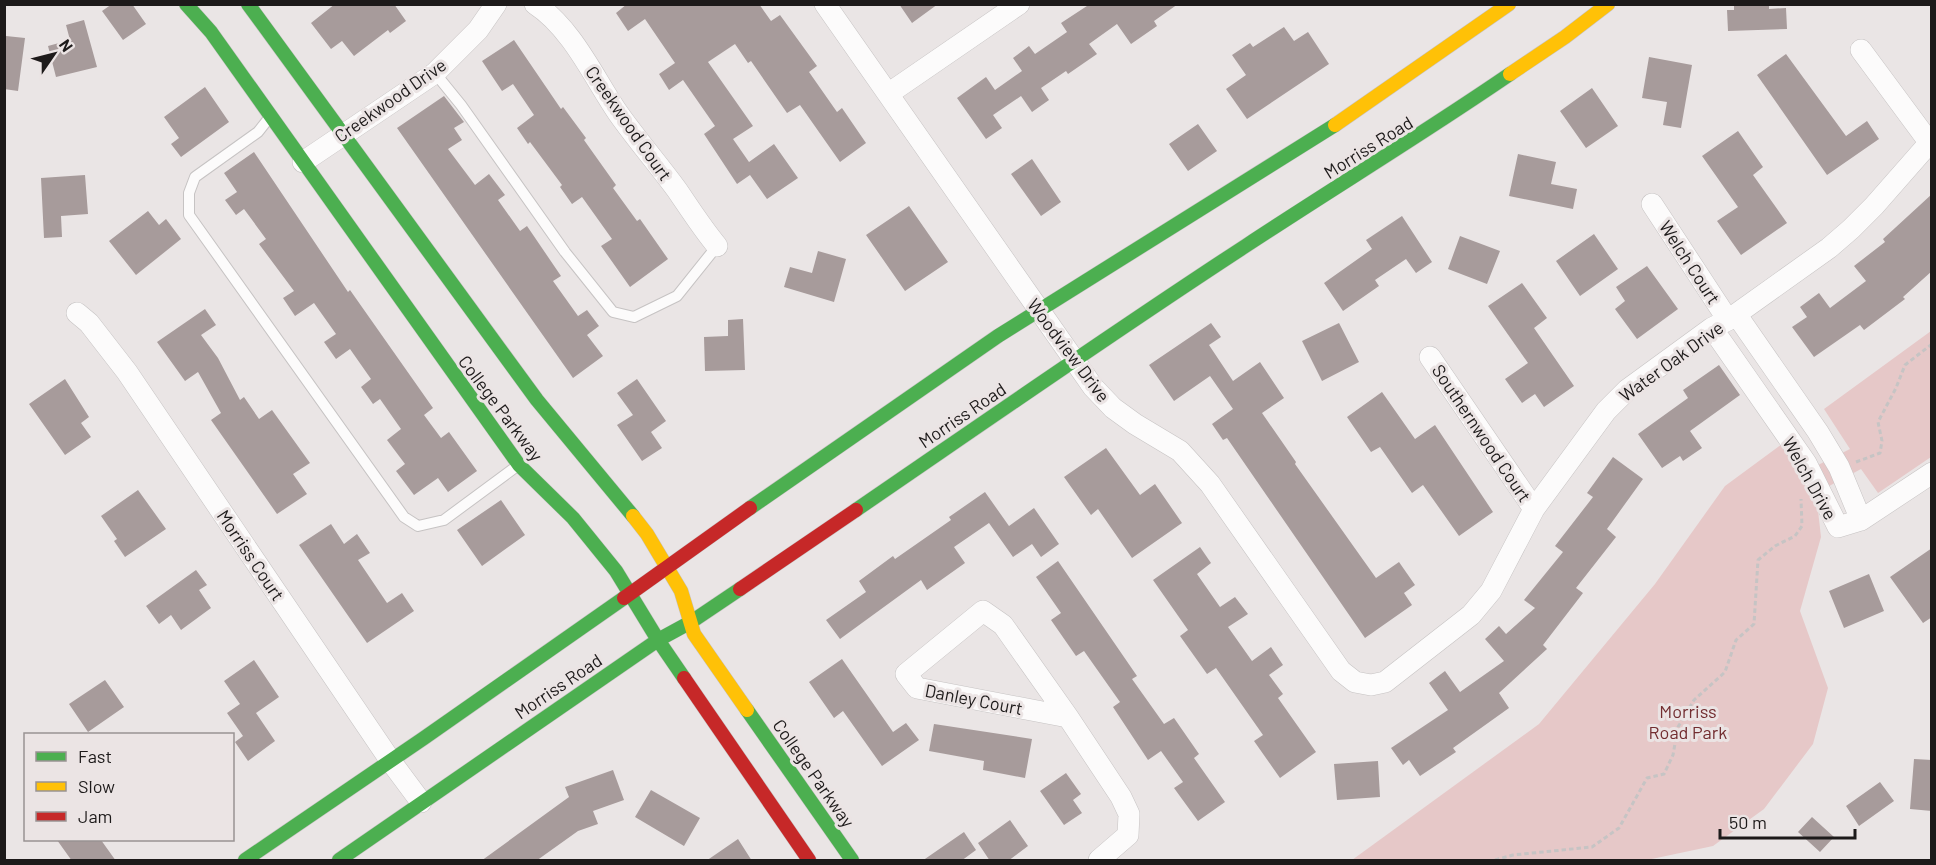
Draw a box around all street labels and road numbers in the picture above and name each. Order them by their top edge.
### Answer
street label: Creekwood Drive [330,53,450,147]
street label: Creekwood Court [581,61,677,185]
street label: Morriss Road [1319,111,1417,183]
street label: Welch Court [1655,216,1725,308]
street label: Woodview Drive [1023,294,1115,406]
street label: Water Oak Drive [1615,316,1727,406]
street label: College Parkway [454,351,548,465]
street label: Southernwood Court [1428,360,1536,506]
street label: Morriss Road [914,378,1010,452]
street label: Welch Drive [1778,433,1842,523]
street label: Morriss Court [213,505,289,605]
street label: Morriss Road [510,649,606,723]
street label: Danley Court [923,679,1025,719]
street label: College Parkway [769,715,859,831]

